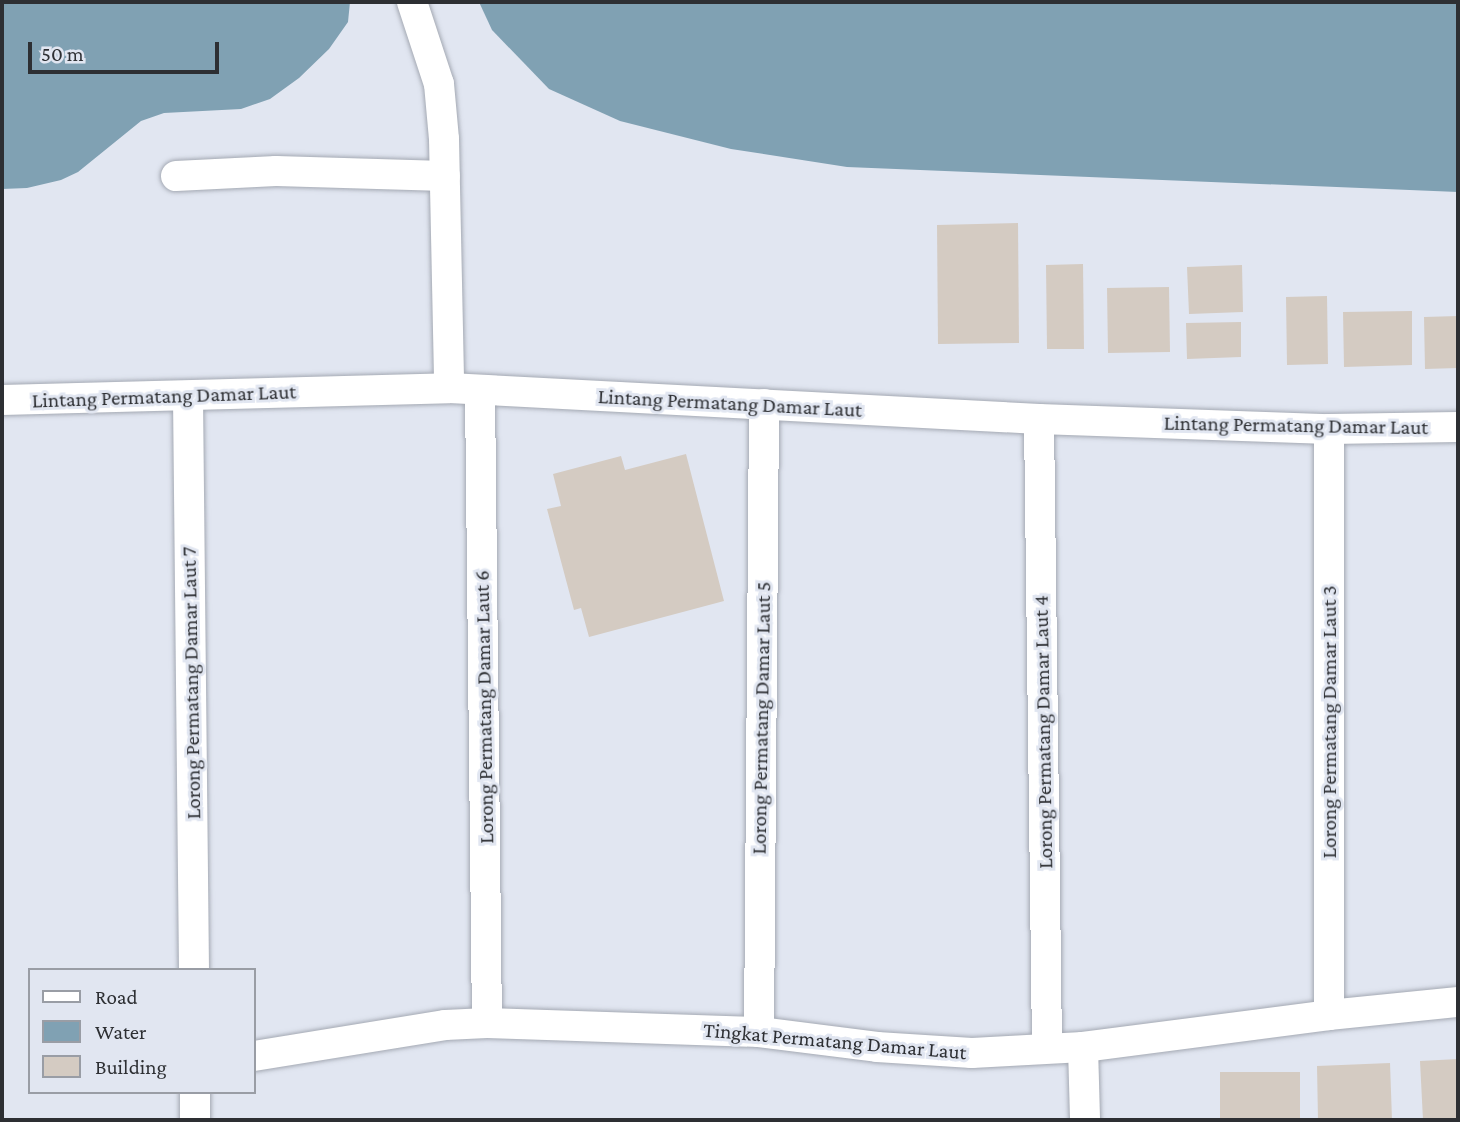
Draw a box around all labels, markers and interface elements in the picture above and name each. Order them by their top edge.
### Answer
scale bar [32,28,222,72]
text: 50 m [41,42,84,66]
street label: Lintang Permatang Damar Laut [31,379,297,413]
street label: Lintang Permatang Damar Laut [597,383,863,423]
street label: Lintang Permatang Damar Laut [1164,410,1428,440]
street label: Lorong Permatang Damar Laut 7 [176,546,206,820]
street label: Lorong Permatang Damar Laut 6 [469,570,499,844]
street label: Lorong Permatang Damar Laut 5 [746,581,776,855]
street label: Lorong Permatang Damar Laut 3 [1316,586,1342,858]
street label: Lorong Permatang Damar Laut 4 [1028,595,1058,869]
legend [28,968,256,1094]
text: Road [95,985,138,1009]
street label: Tingkat Permatang Damar Laut [702,1017,968,1065]
text: Water [95,1020,147,1044]
text: Building [95,1055,167,1079]

